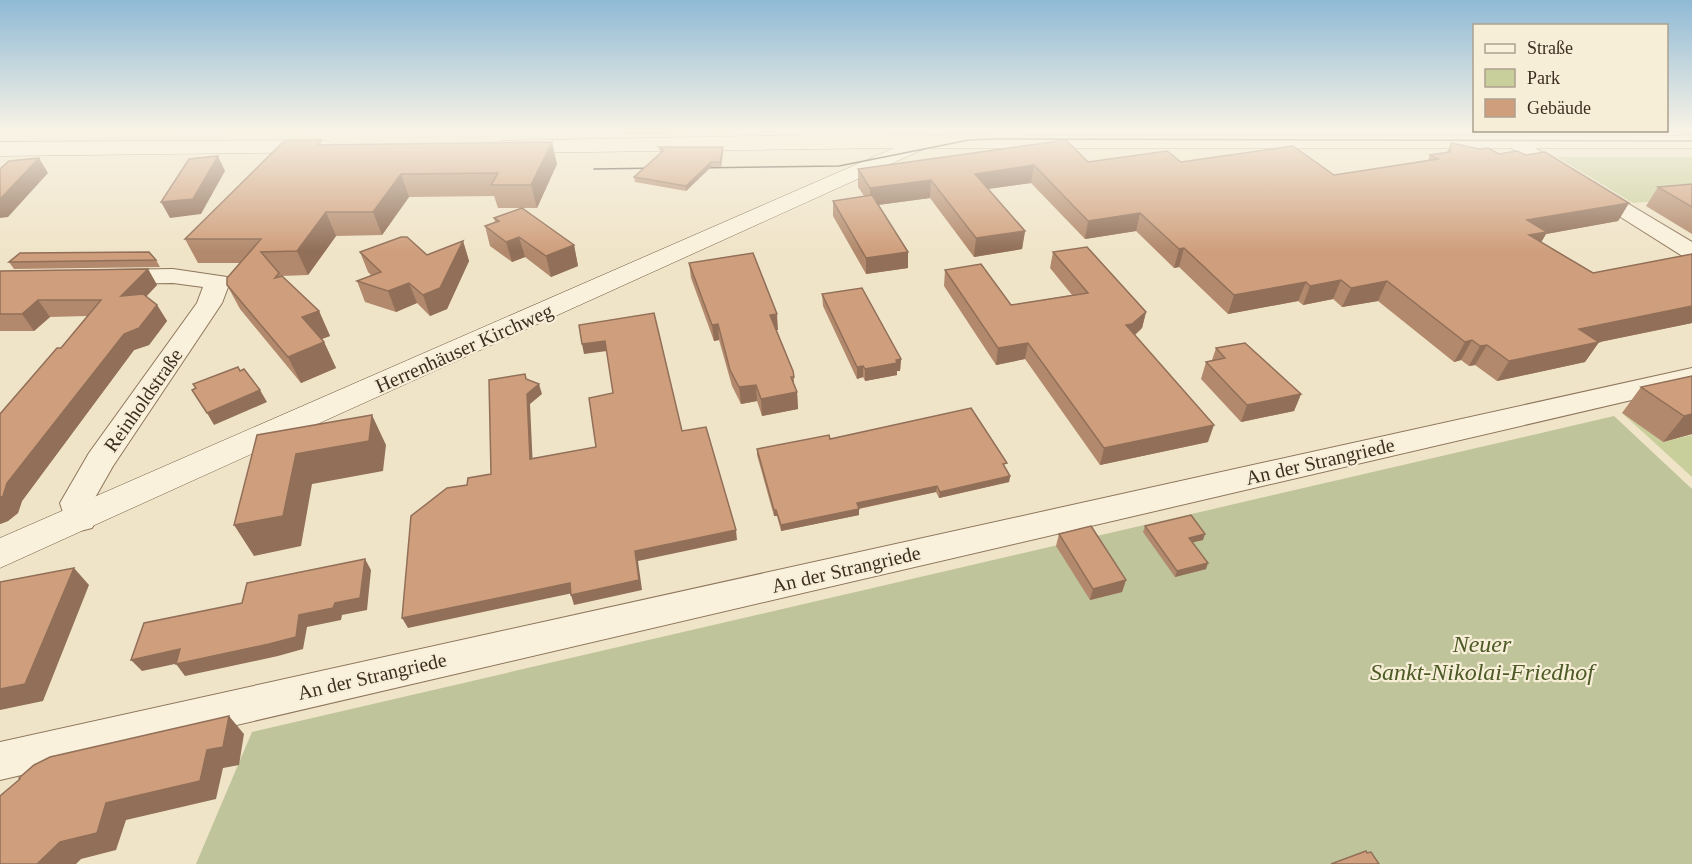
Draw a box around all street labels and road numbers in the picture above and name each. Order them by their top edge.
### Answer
street label: Herrenhäuser Kirchweg [372,299,556,398]
street label: Reinholdstraße [99,344,187,456]
street label: An der Strangriede [1243,433,1397,490]
street label: An der Strangriede [769,541,923,598]
street label: An der Strangriede [295,648,449,705]

